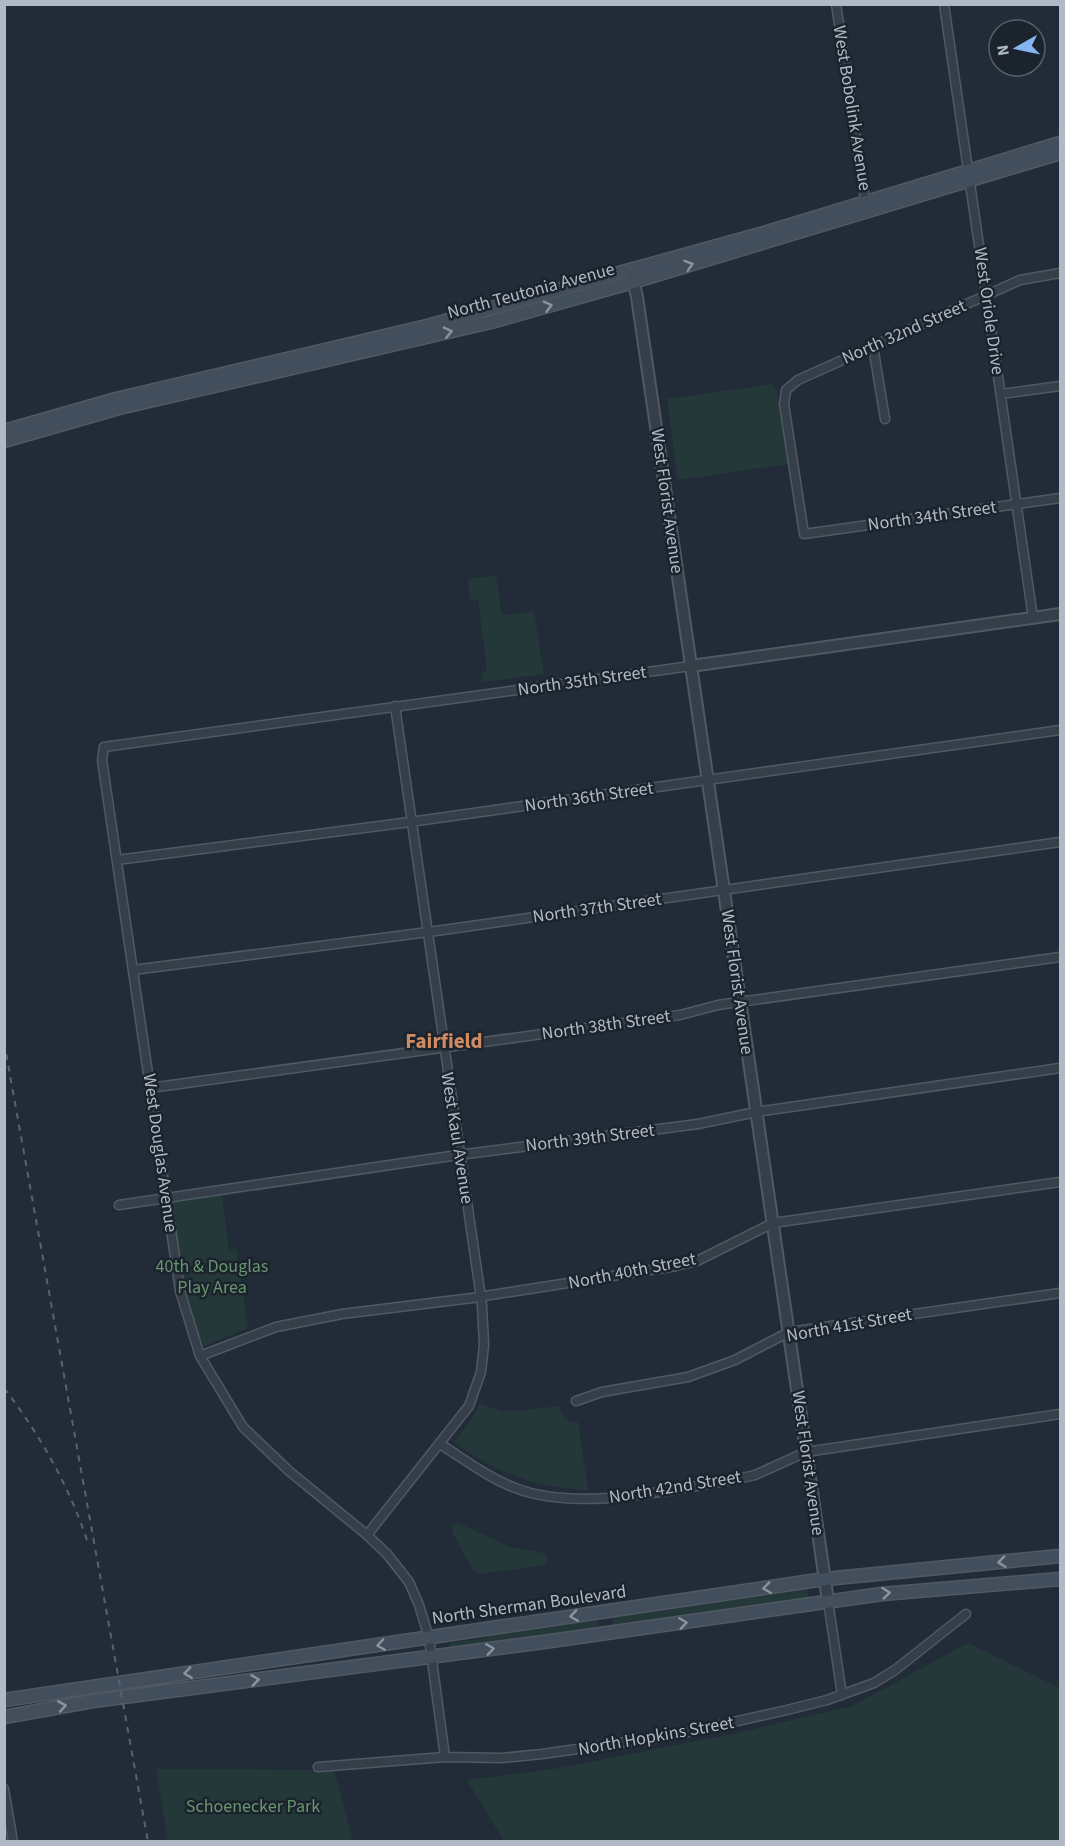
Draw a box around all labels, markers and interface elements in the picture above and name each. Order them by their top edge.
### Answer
north arrow [987,18,1047,78]
street label: West Bobolink Avenue [827,24,877,192]
text: N [991,43,1015,57]
street label: West Oriole Drive [968,246,1010,376]
street label: North Teutonia Avenue [445,257,618,325]
one-way arrow [683,260,694,272]
street label: North 32nd Street [838,293,970,371]
one-way arrow [542,301,553,313]
one-way arrow [443,326,453,339]
street label: West Florist Avenue [644,427,690,575]
street label: North 34th Street [866,495,998,537]
street label: North 35th Street [516,660,648,702]
street label: North 36th Street [523,776,655,818]
street label: North 37th Street [531,887,663,929]
street label: West Florist Avenue [714,908,760,1056]
street label: North 38th Street [540,1004,672,1046]
district label: Fairfield [405,1026,483,1056]
street label: West Kaul Avenue [434,1070,480,1206]
street label: West Douglas Avenue [136,1072,184,1234]
street label: North 39th Street [524,1118,656,1158]
street label: North 40th Street [566,1246,698,1296]
park label: 40th & Douglas Play Area [156,1254,268,1300]
street label: North 41st Street [784,1302,914,1348]
street label: West Florist Avenue [785,1389,831,1537]
street label: North 42nd Street [607,1464,743,1510]
one-way arrow [998,1555,1007,1568]
street label: North Sherman Boulevard [430,1579,628,1631]
one-way arrow [762,1581,772,1593]
one-way arrow [882,1587,891,1600]
one-way arrow [570,1610,579,1622]
one-way arrow [678,1617,687,1629]
one-way arrow [377,1638,386,1650]
one-way arrow [485,1644,494,1656]
one-way arrow [184,1666,193,1678]
one-way arrow [251,1674,260,1687]
one-way arrow [57,1701,67,1713]
street label: North Hopkins Street [576,1710,736,1762]
park label: Schoenecker Park [186,1794,320,1819]

